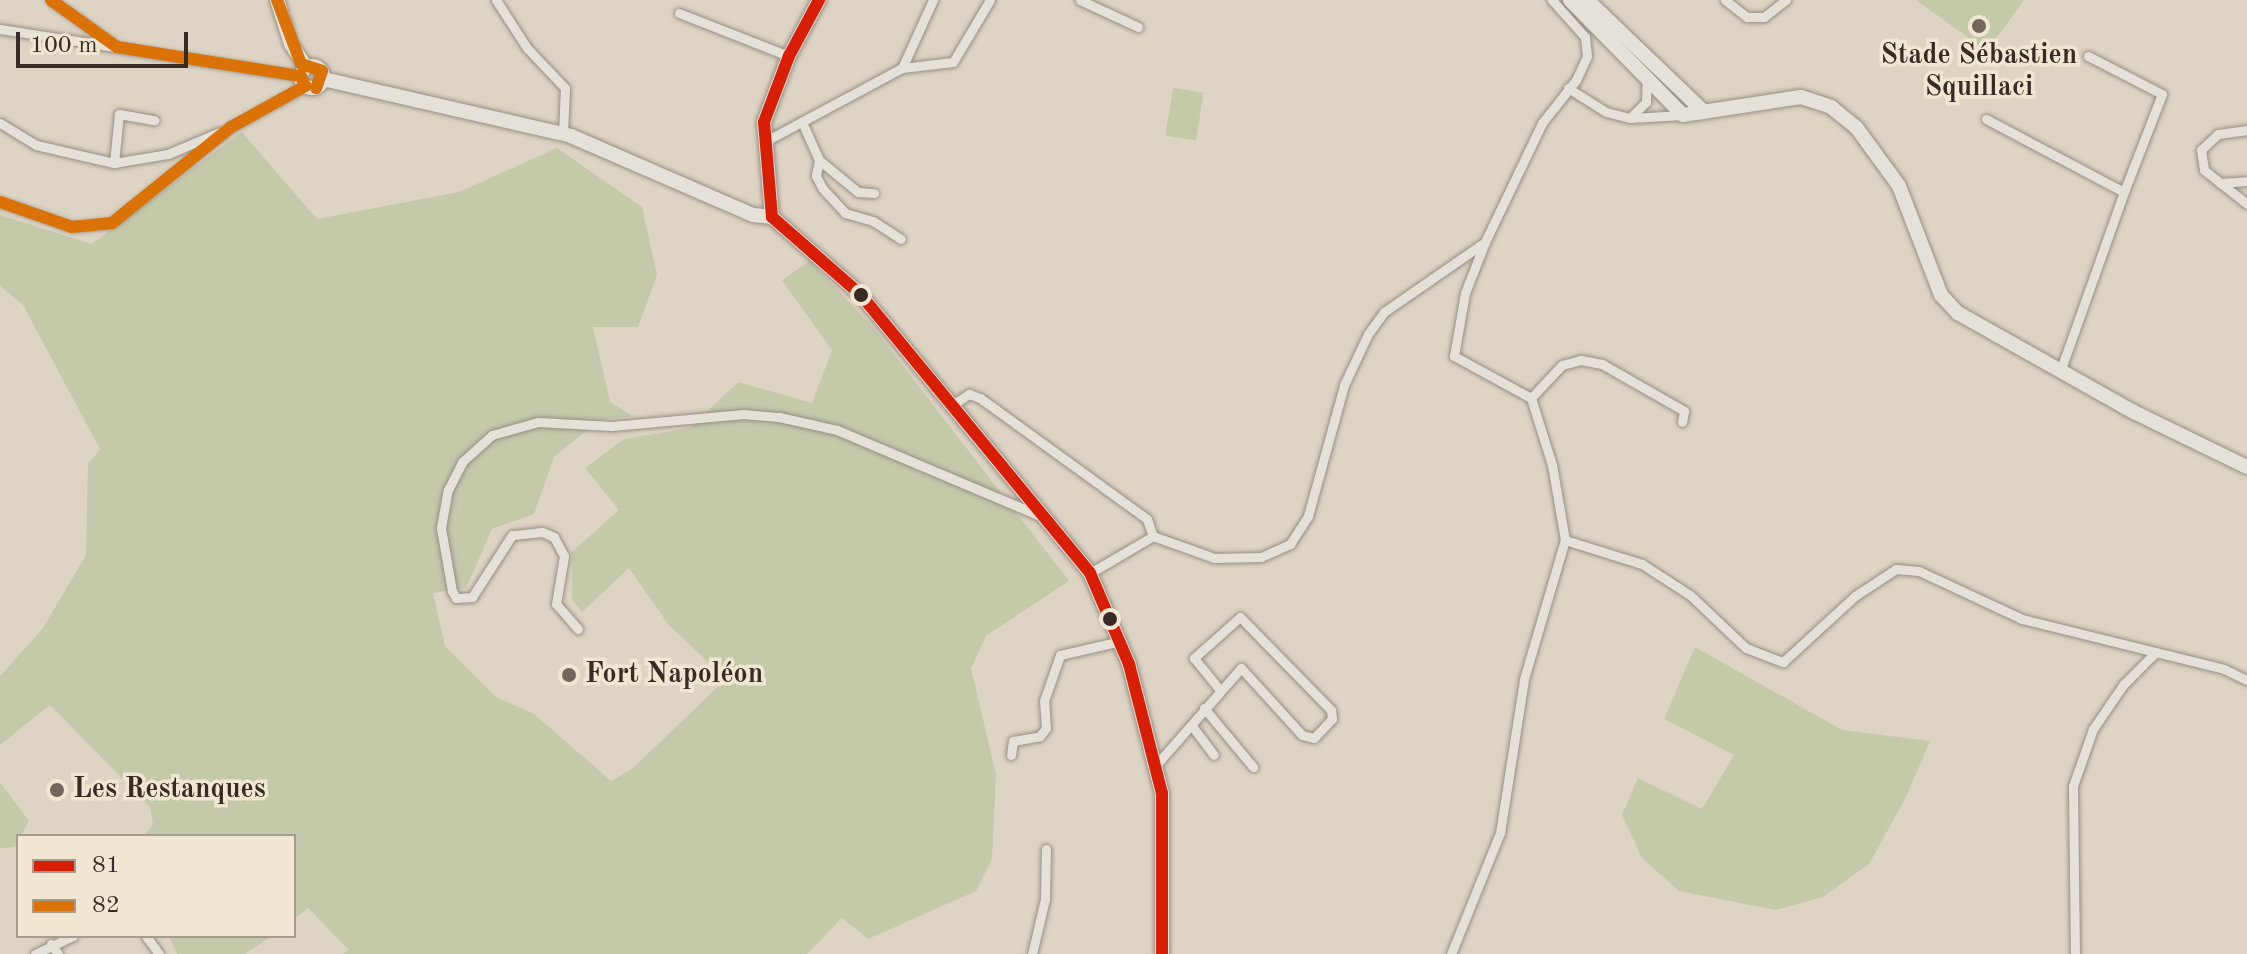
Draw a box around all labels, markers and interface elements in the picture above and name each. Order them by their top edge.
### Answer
scale bar [20,16,192,66]
marker: Stade Sébastien Squillaci [1970,17,1988,35]
text: 100 m [30,34,98,58]
place label: Stade Sébastien Squillaci [1881,39,2077,105]
unlabelled marker [853,287,869,303]
unlabelled marker [1102,611,1118,627]
place label: Fort Napoléon [585,658,763,692]
marker: Fort Napoléon [560,666,578,684]
place label: Les Restanques [73,773,266,807]
marker: Les Restanques [48,781,66,799]
legend [16,834,296,938]
text: 81 [92,854,120,878]
text: 82 [92,894,120,918]

